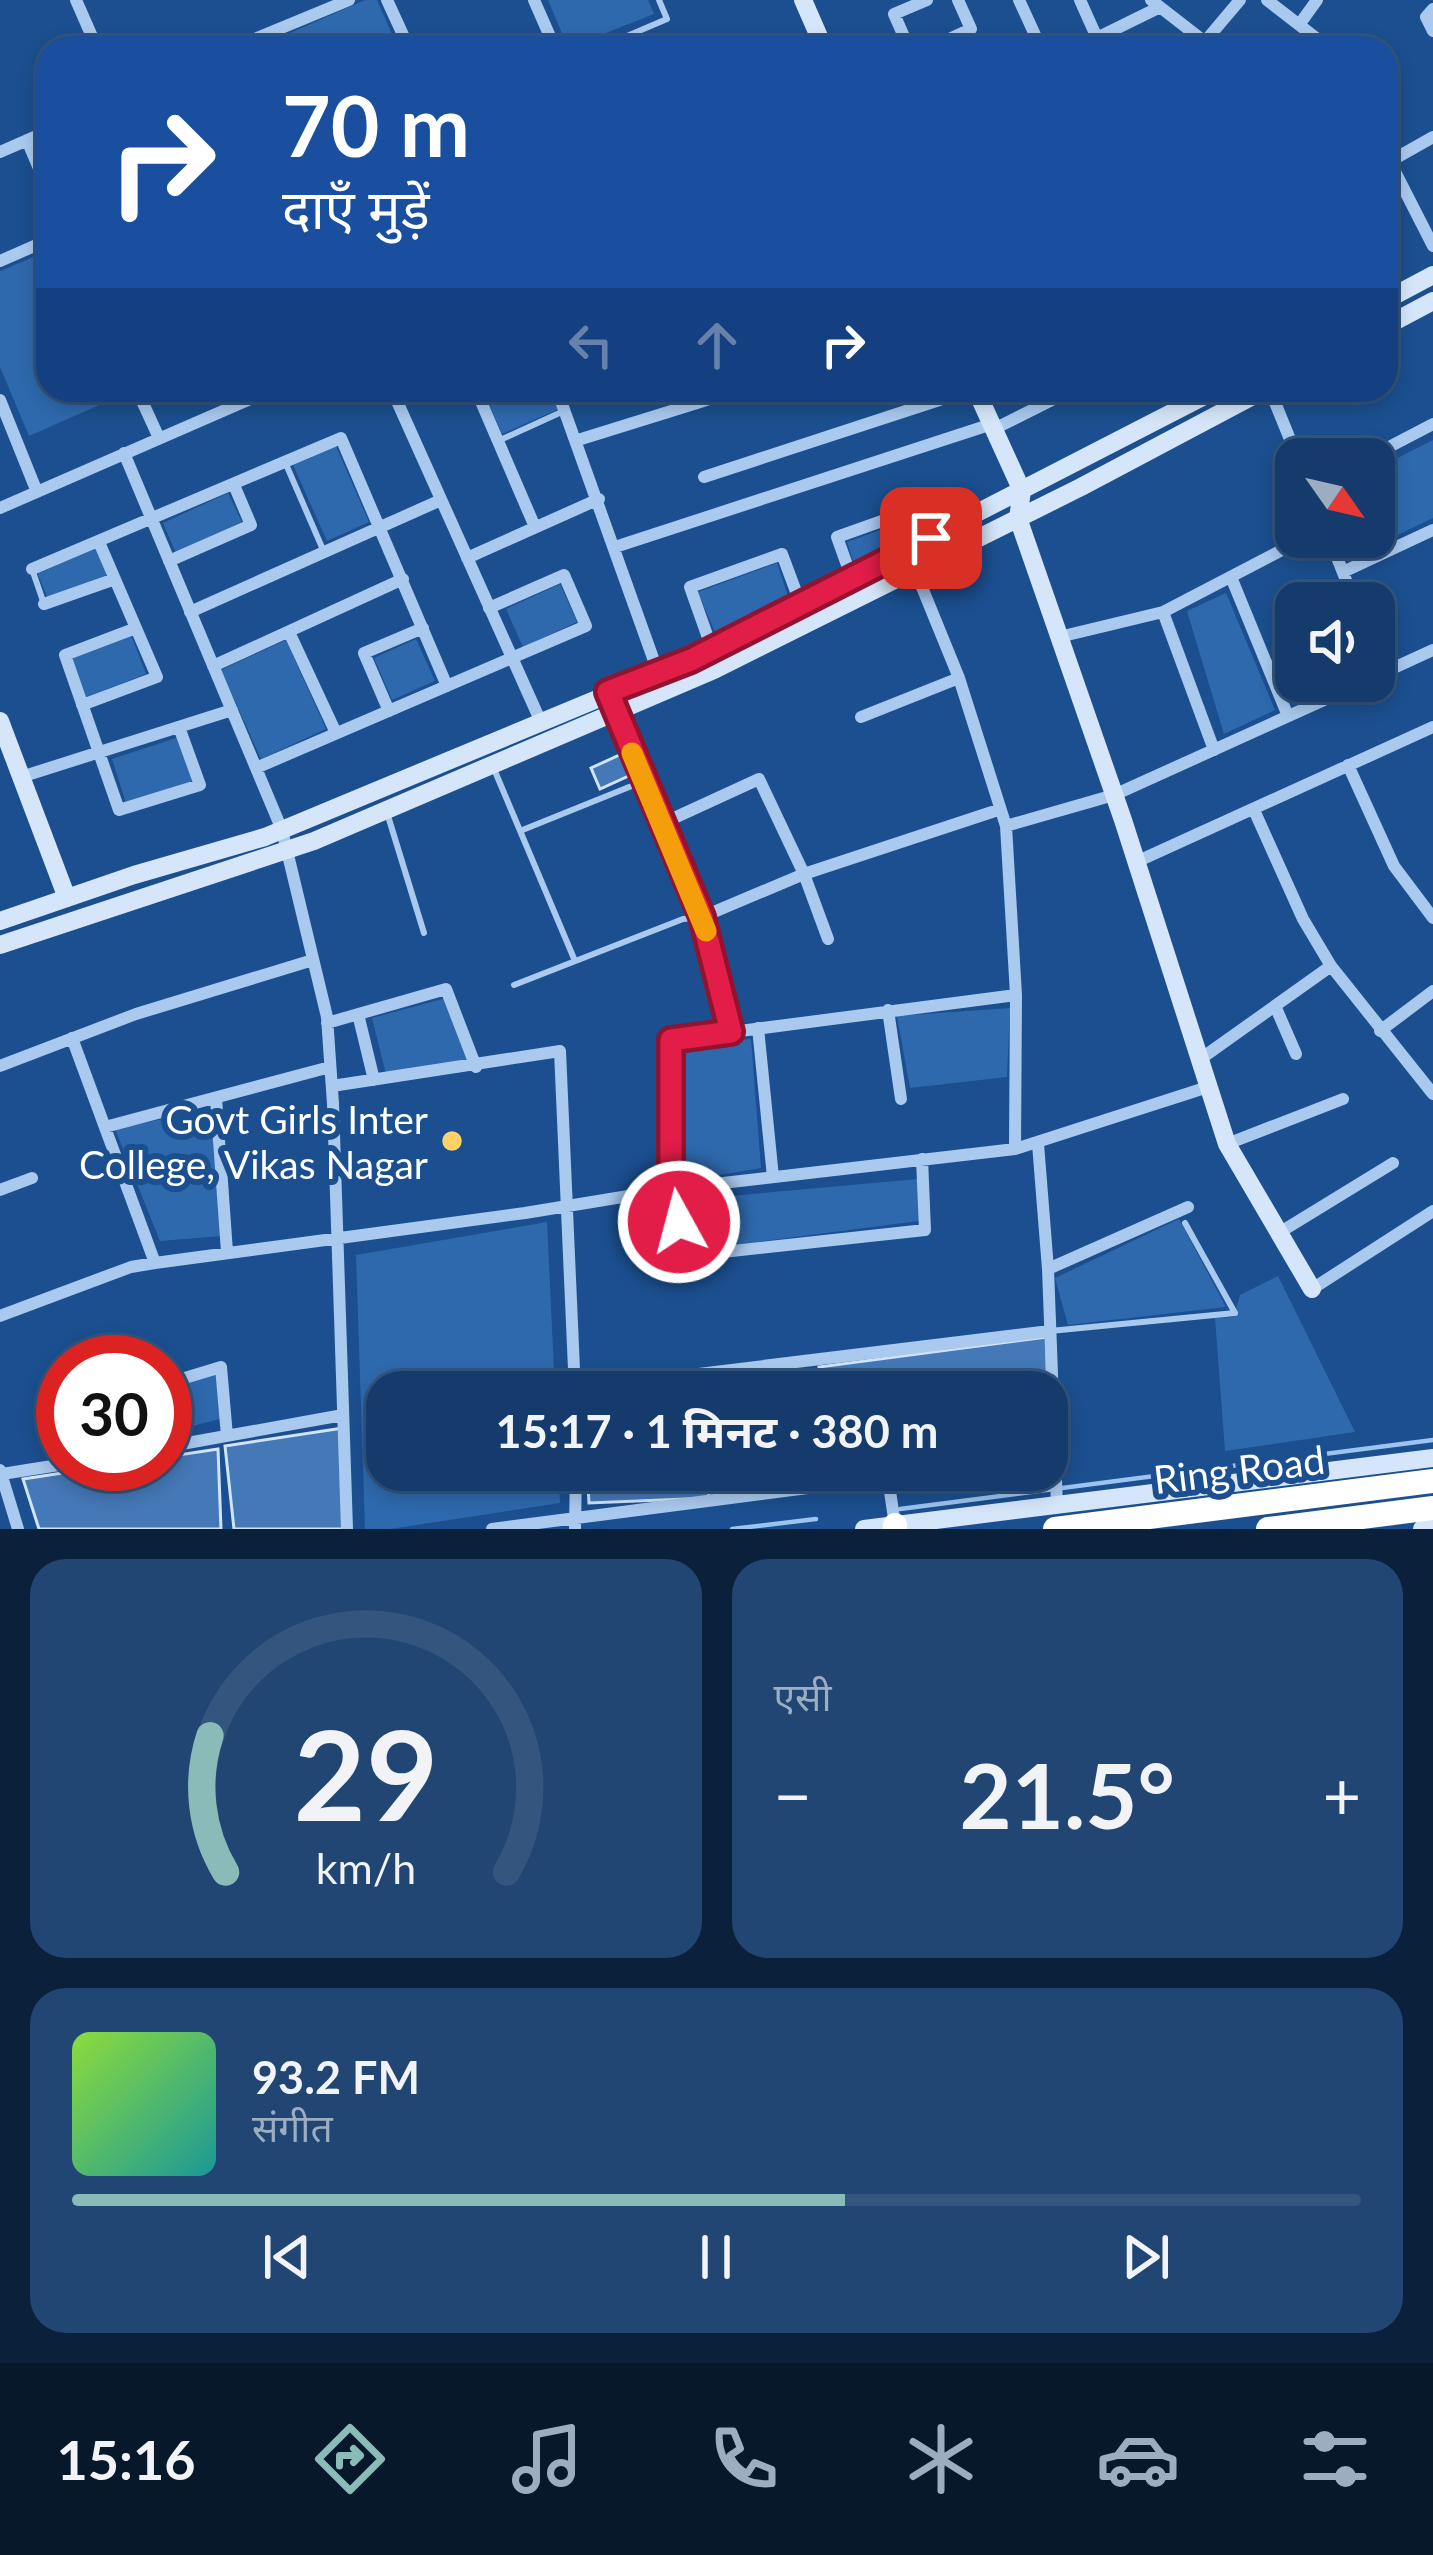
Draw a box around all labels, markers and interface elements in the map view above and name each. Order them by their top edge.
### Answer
text: 70 m [282,74,470,175]
icon: right [84,84,240,240]
text: दाएँ मुड़ें [282,176,430,241]
icon: left [558,312,624,378]
icon: ahead [684,312,750,378]
icon: right [810,312,876,378]
north arrow [1275,438,1395,558]
map controls [1275,438,1395,702]
pin [880,487,982,589]
icon: arrive [898,505,964,571]
button: sound [1275,582,1395,702]
place label: Govt Girls Inter College, Vikas Nagar [79,1096,428,1187]
marker: Govt Girls Inter College, Vikas Nagar [439,1128,465,1154]
position arrow [616,1159,742,1285]
speed limit sign: 30 [36,1335,192,1491]
text: 15:17 · 1 मिनट · 380 m [496,1404,938,1458]
street label: Ring Road [1151,1436,1327,1502]
text: एसी [774,1673,832,1719]
text: 29 [293,1698,438,1848]
text: 21.5° [960,1740,1175,1848]
text: − [774,1755,812,1834]
text: + [1323,1755,1361,1834]
text: km/h [316,1841,416,1892]
text: 93.2 FM [252,2050,420,2104]
text: संगीत [252,2104,333,2150]
icon: previous [254,2224,320,2290]
icon: pause [683,2224,749,2290]
icon: next [1113,2224,1179,2290]
icon: directions [308,2417,392,2501]
icon: music [505,2417,589,2501]
icon: phone [702,2417,786,2501]
icon: climate [899,2417,983,2501]
icon: car [1096,2417,1180,2501]
icon: filters [1293,2417,1377,2501]
text: 15:16 [56,2427,196,2492]

